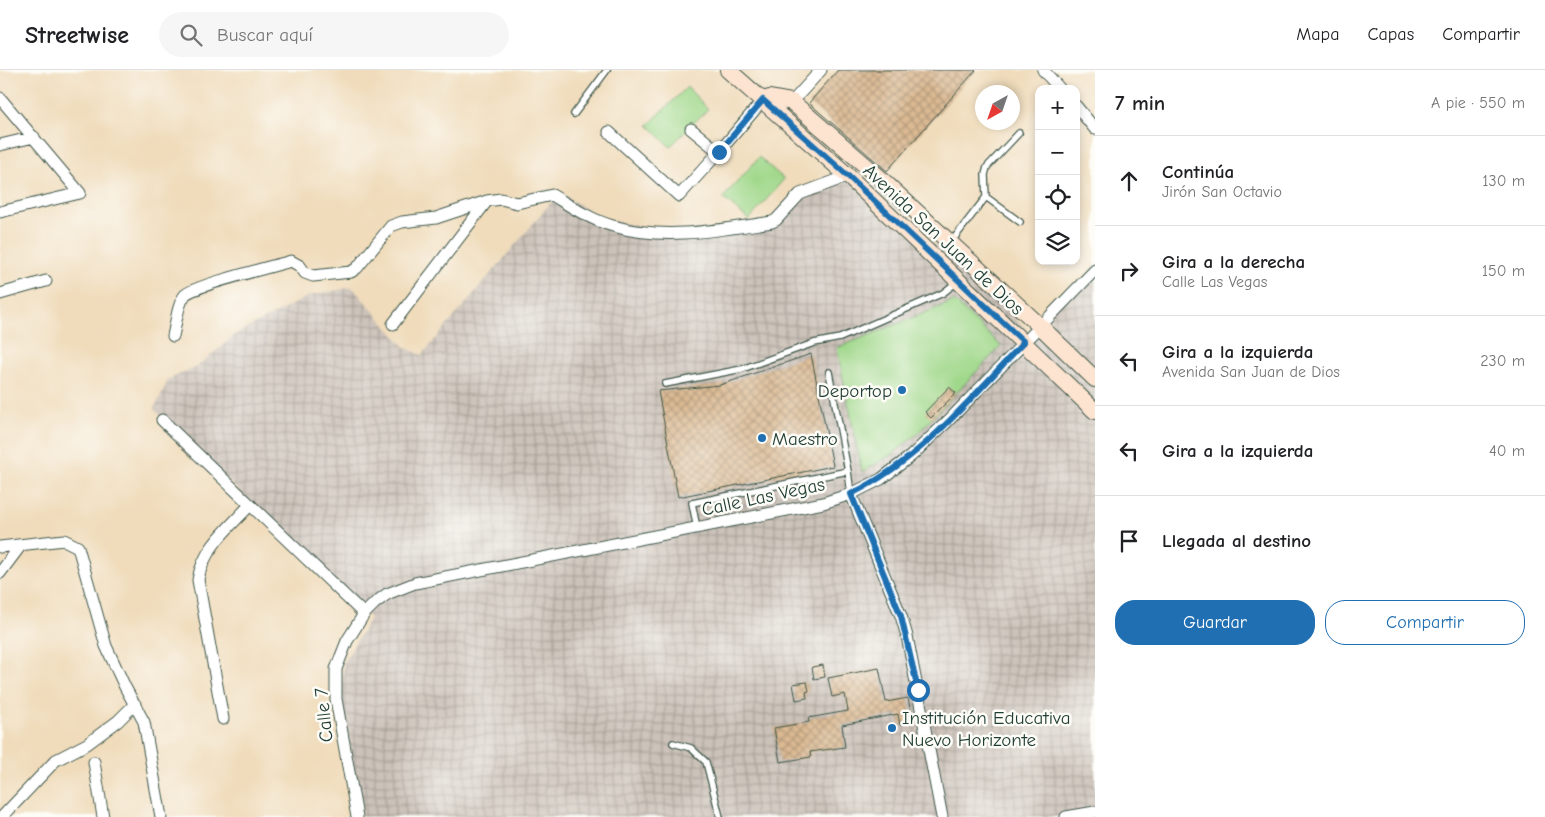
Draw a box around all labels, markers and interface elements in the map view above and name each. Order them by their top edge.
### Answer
search box [159,12,509,57]
text: Streetwise [25,21,129,49]
icon: search [177,21,205,49]
text: Buscar aquí [217,24,313,46]
text: Mapa [1296,24,1339,45]
text: Capas [1367,24,1414,45]
text: Compartir [1442,24,1520,45]
north arrow [975,85,1020,130]
map controls [1035,85,1080,265]
button: + [1035,85,1080,130]
text: 7 min [1115,91,1165,115]
text: A pie · 550 m [1431,94,1525,112]
button: − [1035,130,1080,175]
route end [708,141,731,164]
street label: Avenida San Juan de Dios [859,160,1028,320]
text: Continúa [1162,161,1234,183]
icon: ahead [1115,167,1143,195]
text: 130 m [1482,172,1525,190]
button: locate [1035,175,1080,220]
text: Jirón San Octavio [1162,183,1282,201]
button: layers [1035,220,1080,265]
text: Gira a la derecha [1162,251,1305,273]
icon: right [1115,257,1143,285]
text: 150 m [1482,262,1525,280]
text: Calle Las Vegas [1162,273,1267,291]
text: Gira a la izquierda [1162,341,1313,363]
icon: left [1115,347,1143,375]
text: 230 m [1480,352,1525,370]
text: Avenida San Juan de Dios [1162,363,1340,381]
place label: Deportop [818,380,892,402]
marker: Deportop [896,384,908,396]
place label: Maestro [772,428,838,450]
marker: Maestro [756,432,768,444]
icon: left [1115,437,1143,465]
text: Gira a la izquierda [1162,440,1313,462]
text: 40 m [1489,442,1525,460]
street label: Calle Las Vegas [700,473,827,521]
icon: arrive [1115,527,1143,555]
text: Llegada al destino [1162,530,1311,552]
button: Guardar [1115,600,1315,645]
button: Compartir [1325,600,1525,645]
route start [907,679,930,702]
street label: Calle 7 [310,687,338,743]
place label: Institución Educativa Nuevo Horizonte [902,707,1070,751]
marker: Institución Educativa Nuevo Horizonte [886,722,898,734]

